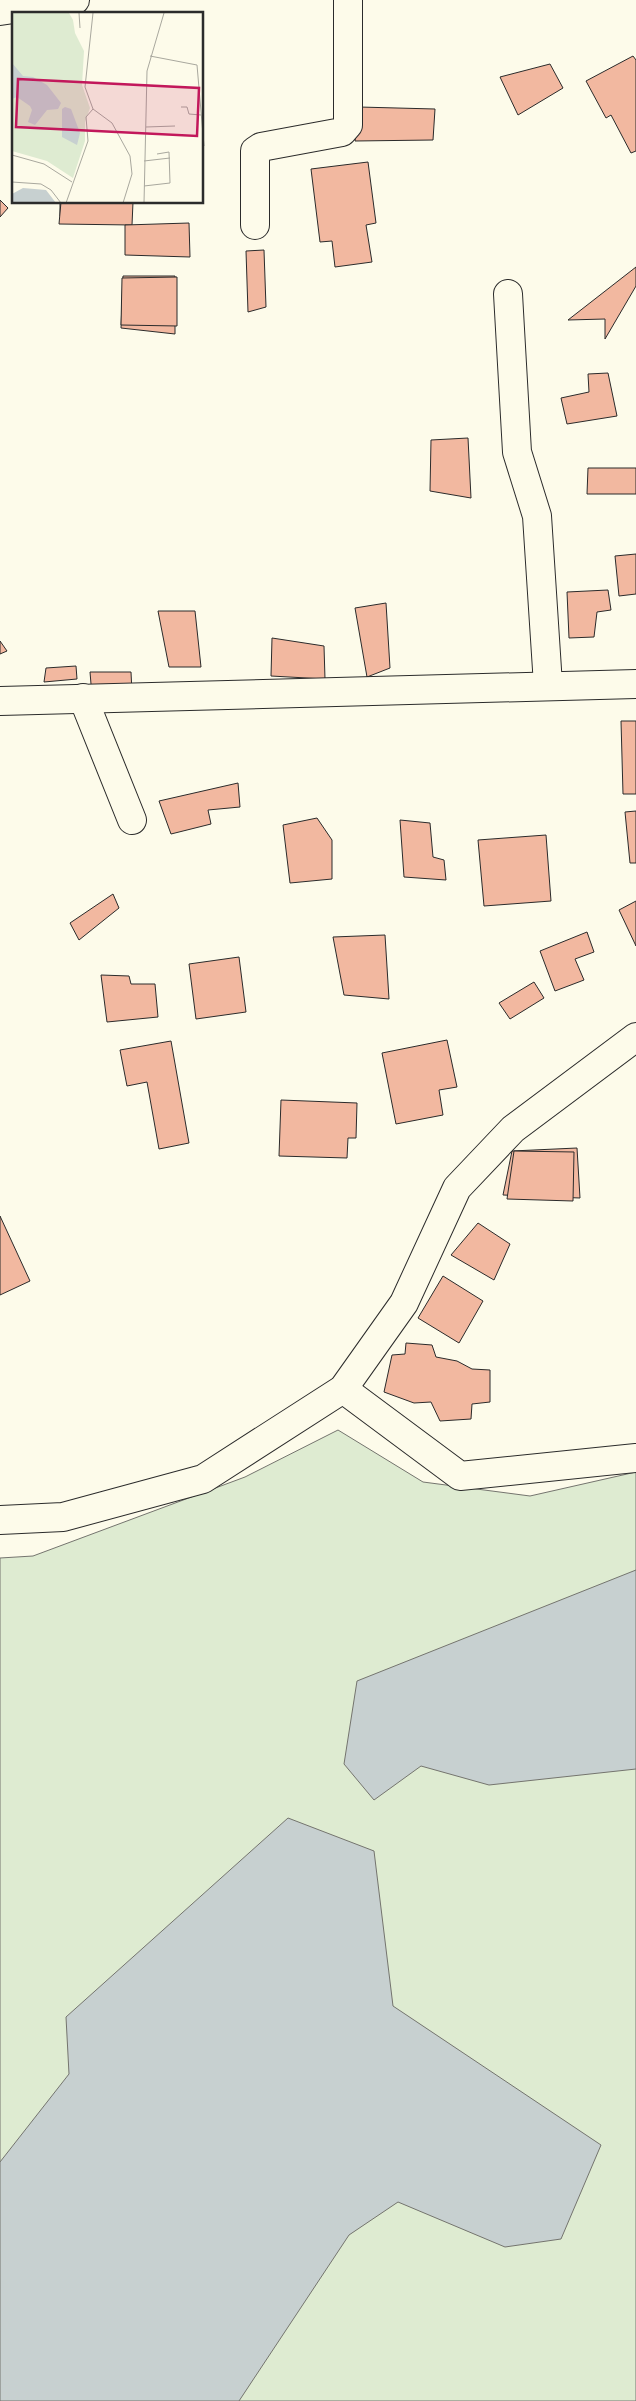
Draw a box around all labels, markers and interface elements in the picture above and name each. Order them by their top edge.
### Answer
inset map [12,12,204,204]

